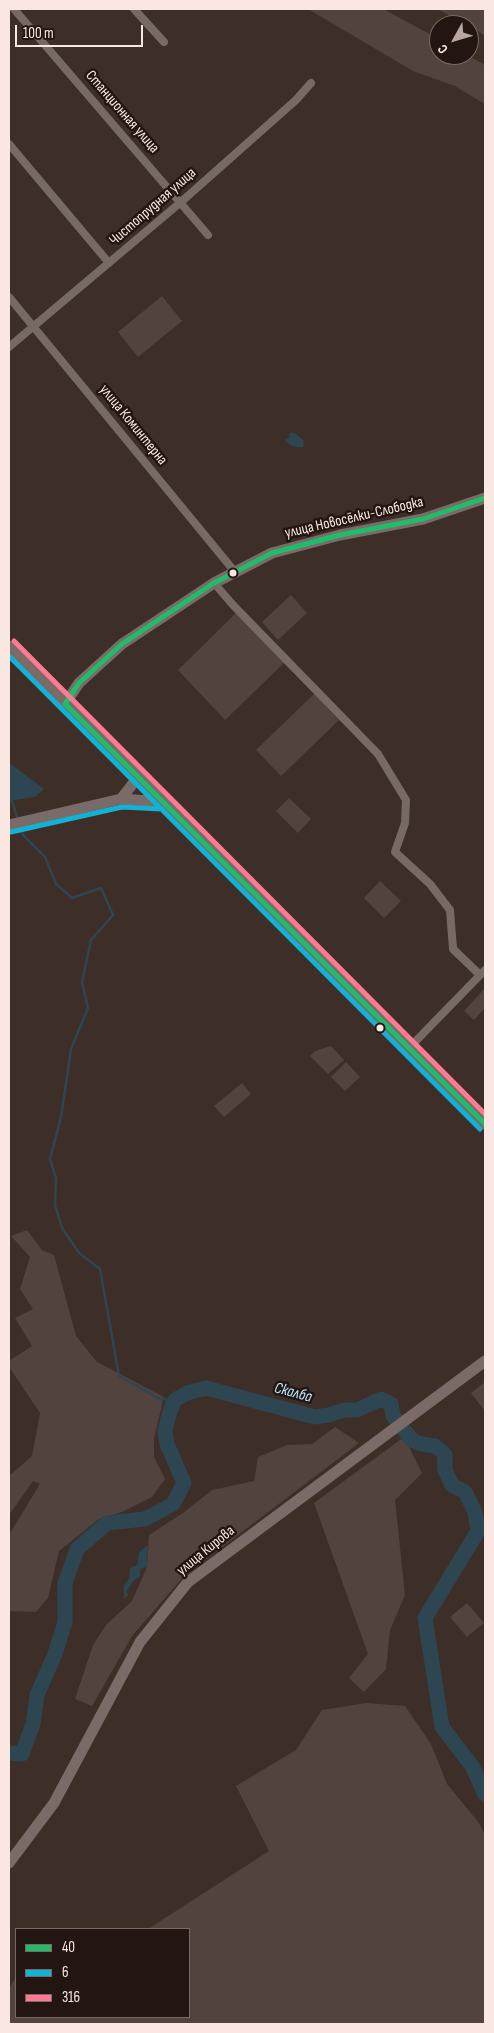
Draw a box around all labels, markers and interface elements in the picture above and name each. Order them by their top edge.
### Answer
scale bar [18,15,145,47]
north arrow [429,15,479,65]
text: 100 m [23,24,54,43]
text: С [434,41,452,57]
street label: Станционная улица [81,67,163,157]
street label: Чистопрудная улица [106,164,200,250]
street label: улица Коминтерна [95,381,171,469]
street label: улица Новосёлки-Слободка [283,493,425,543]
unlabelled marker [228,568,238,578]
unlabelled marker [375,1023,385,1033]
water label: Скалба [272,1379,314,1407]
street label: улица Кирова [173,1522,239,1580]
legend [15,1928,190,2018]
text: 40 [62,1938,75,1957]
text: 6 [62,1963,69,1982]
text: 316 [62,1988,80,2007]

